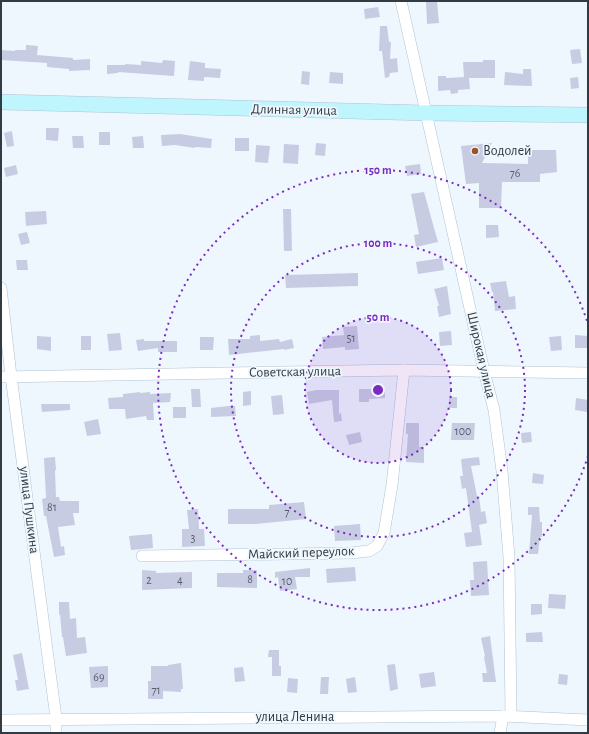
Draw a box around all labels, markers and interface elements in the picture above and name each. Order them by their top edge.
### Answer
street label: Длинная улица [251,102,338,118]
place label: Водолей [483,144,531,158]
marker: Водолей [470,146,480,156]
text: 150 m [364,164,392,176]
house number: 76 [510,167,521,179]
text: 100 m [364,237,392,249]
street label: Широкая улица [464,310,498,400]
text: 50 m [367,311,390,323]
house number: 51 [346,332,356,344]
street label: Советская улица [249,364,342,380]
centre of rings [371,383,385,397]
house number: 100 [455,425,471,437]
street label: улица Пушкина [17,465,41,555]
house number: 81 [47,501,57,513]
house number: 7 [284,506,290,518]
house number: 3 [191,532,196,544]
street label: Майский переулок [248,544,355,562]
house number: 8 [247,573,253,585]
house number: 2 [146,574,152,586]
house number: 4 [177,574,183,586]
house number: 10 [282,575,292,587]
house number: 69 [93,671,105,683]
house number: 71 [151,684,161,696]
street label: улица Ленина [255,710,335,724]

